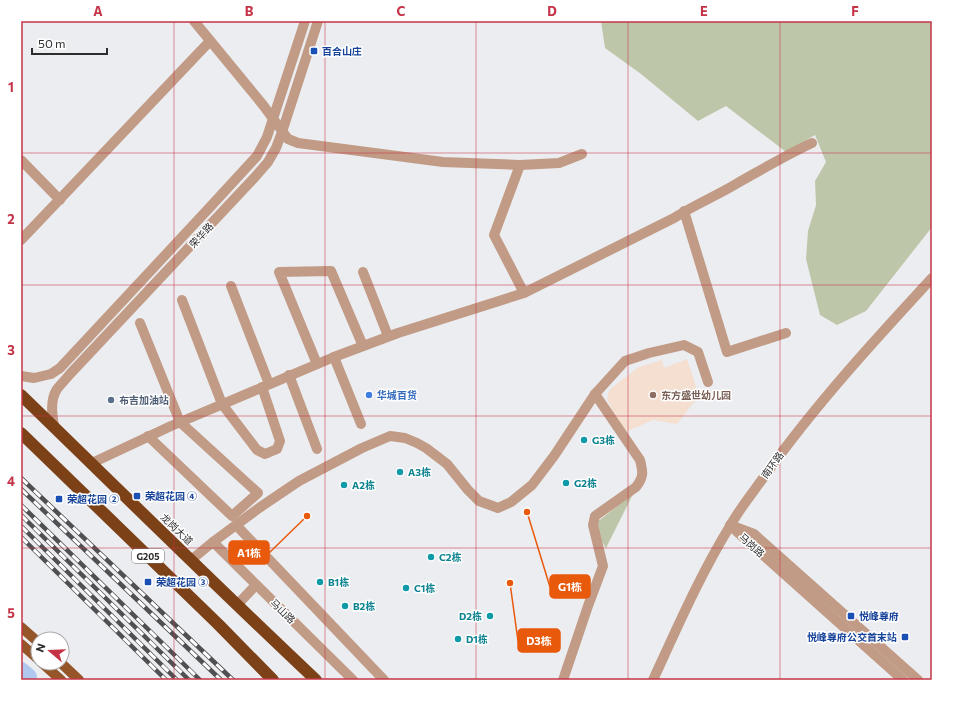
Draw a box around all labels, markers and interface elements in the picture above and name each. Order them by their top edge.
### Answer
text: A [93,3,103,19]
text: B [245,3,254,19]
text: C [397,3,406,19]
text: D [547,3,557,19]
text: E [700,3,708,19]
text: F [851,3,859,19]
scale bar [32,30,107,56]
text: 50 m [38,36,66,50]
place label: 百合山庄 [322,45,362,57]
marker: 百合山庄 [309,46,319,56]
text: 1 [8,79,14,95]
text: 2 [7,211,15,227]
street label: 荣华路 [186,220,216,250]
text: 3 [7,342,15,358]
place label: 华城百货 [377,389,417,401]
place label: 东方盛世幼儿园 [661,389,731,401]
marker: 华城百货 [364,390,374,400]
marker: 东方盛世幼儿园 [648,390,658,400]
place label: 布吉加油站 [119,394,169,406]
marker: 布吉加油站 [106,395,116,405]
place label: G3栋 [592,434,615,446]
marker: G3栋 [579,435,589,445]
street label: 南环路 [758,449,786,481]
place label: A3栋 [408,466,431,478]
marker: A3栋 [395,467,405,477]
text: 4 [7,473,15,489]
place label: G2栋 [574,477,597,489]
marker: G2栋 [561,478,571,488]
place label: A2栋 [352,479,375,491]
marker: A2栋 [339,480,349,490]
place label: 荣超花园 ④ [145,490,197,502]
marker: 荣超花园 ④ [132,491,142,501]
place label: 荣超花园 ② [67,493,119,505]
marker: 荣超花园 ② [54,494,64,504]
street label: 龙岗大道 [158,511,196,547]
street label: 马岗路 [737,531,767,559]
callout: A1栋 [229,541,269,564]
text: A1栋 [237,546,261,559]
road number: G205 [132,549,164,563]
place label: C2栋 [439,551,462,563]
marker: C2栋 [426,552,436,562]
callout: G1栋 [550,575,590,598]
place label: 荣超花园 ③ [156,576,208,588]
place label: B1栋 [328,576,349,588]
marker: 荣超花园 ③ [143,577,153,587]
marker: B1栋 [315,577,325,587]
text: G1栋 [558,580,582,593]
place label: C1栋 [414,582,435,594]
marker: C1栋 [401,583,411,593]
street label: 马山路 [268,596,298,626]
place label: B2栋 [353,600,375,612]
marker: B2栋 [340,601,350,611]
text: 5 [7,605,15,621]
place label: D2栋 [459,610,482,622]
place label: 悦峰尊府 [859,610,899,622]
marker: D2栋 [485,611,495,621]
marker: 悦峰尊府 [846,611,856,621]
callout: D3栋 [518,629,560,652]
north arrow [30,631,70,671]
place label: 悦峰尊府公交首末站 [807,631,897,643]
marker: 悦峰尊府公交首末站 [900,632,910,642]
place label: D1栋 [466,633,488,645]
marker: D1栋 [453,634,463,644]
text: D3栋 [526,634,552,647]
text: N [33,642,48,654]

